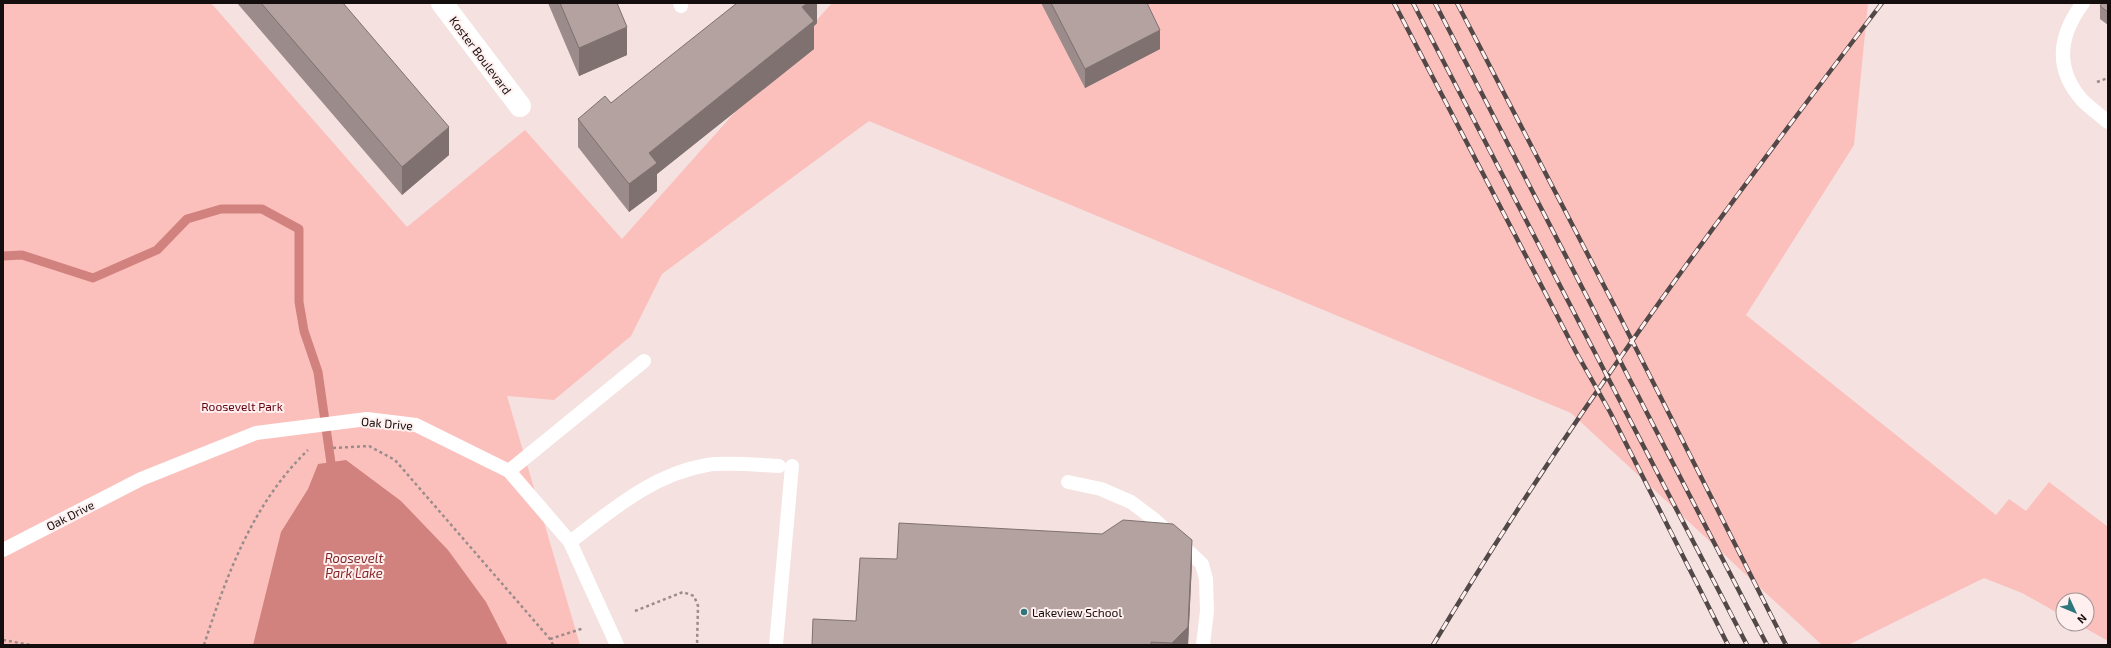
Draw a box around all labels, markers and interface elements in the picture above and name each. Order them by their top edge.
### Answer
street label: Koster Boulevard [447,13,515,97]
park label: Roosevelt Park [201,399,283,413]
street label: Oak Drive [361,414,413,432]
street label: Oak Drive [44,497,96,533]
water label: Roosevelt Park Lake [325,550,383,581]
north arrow [2055,592,2095,632]
place label: Lakeview School [1032,605,1122,619]
marker: Lakeview School [1019,607,1029,617]
text: N [2075,612,2090,627]

